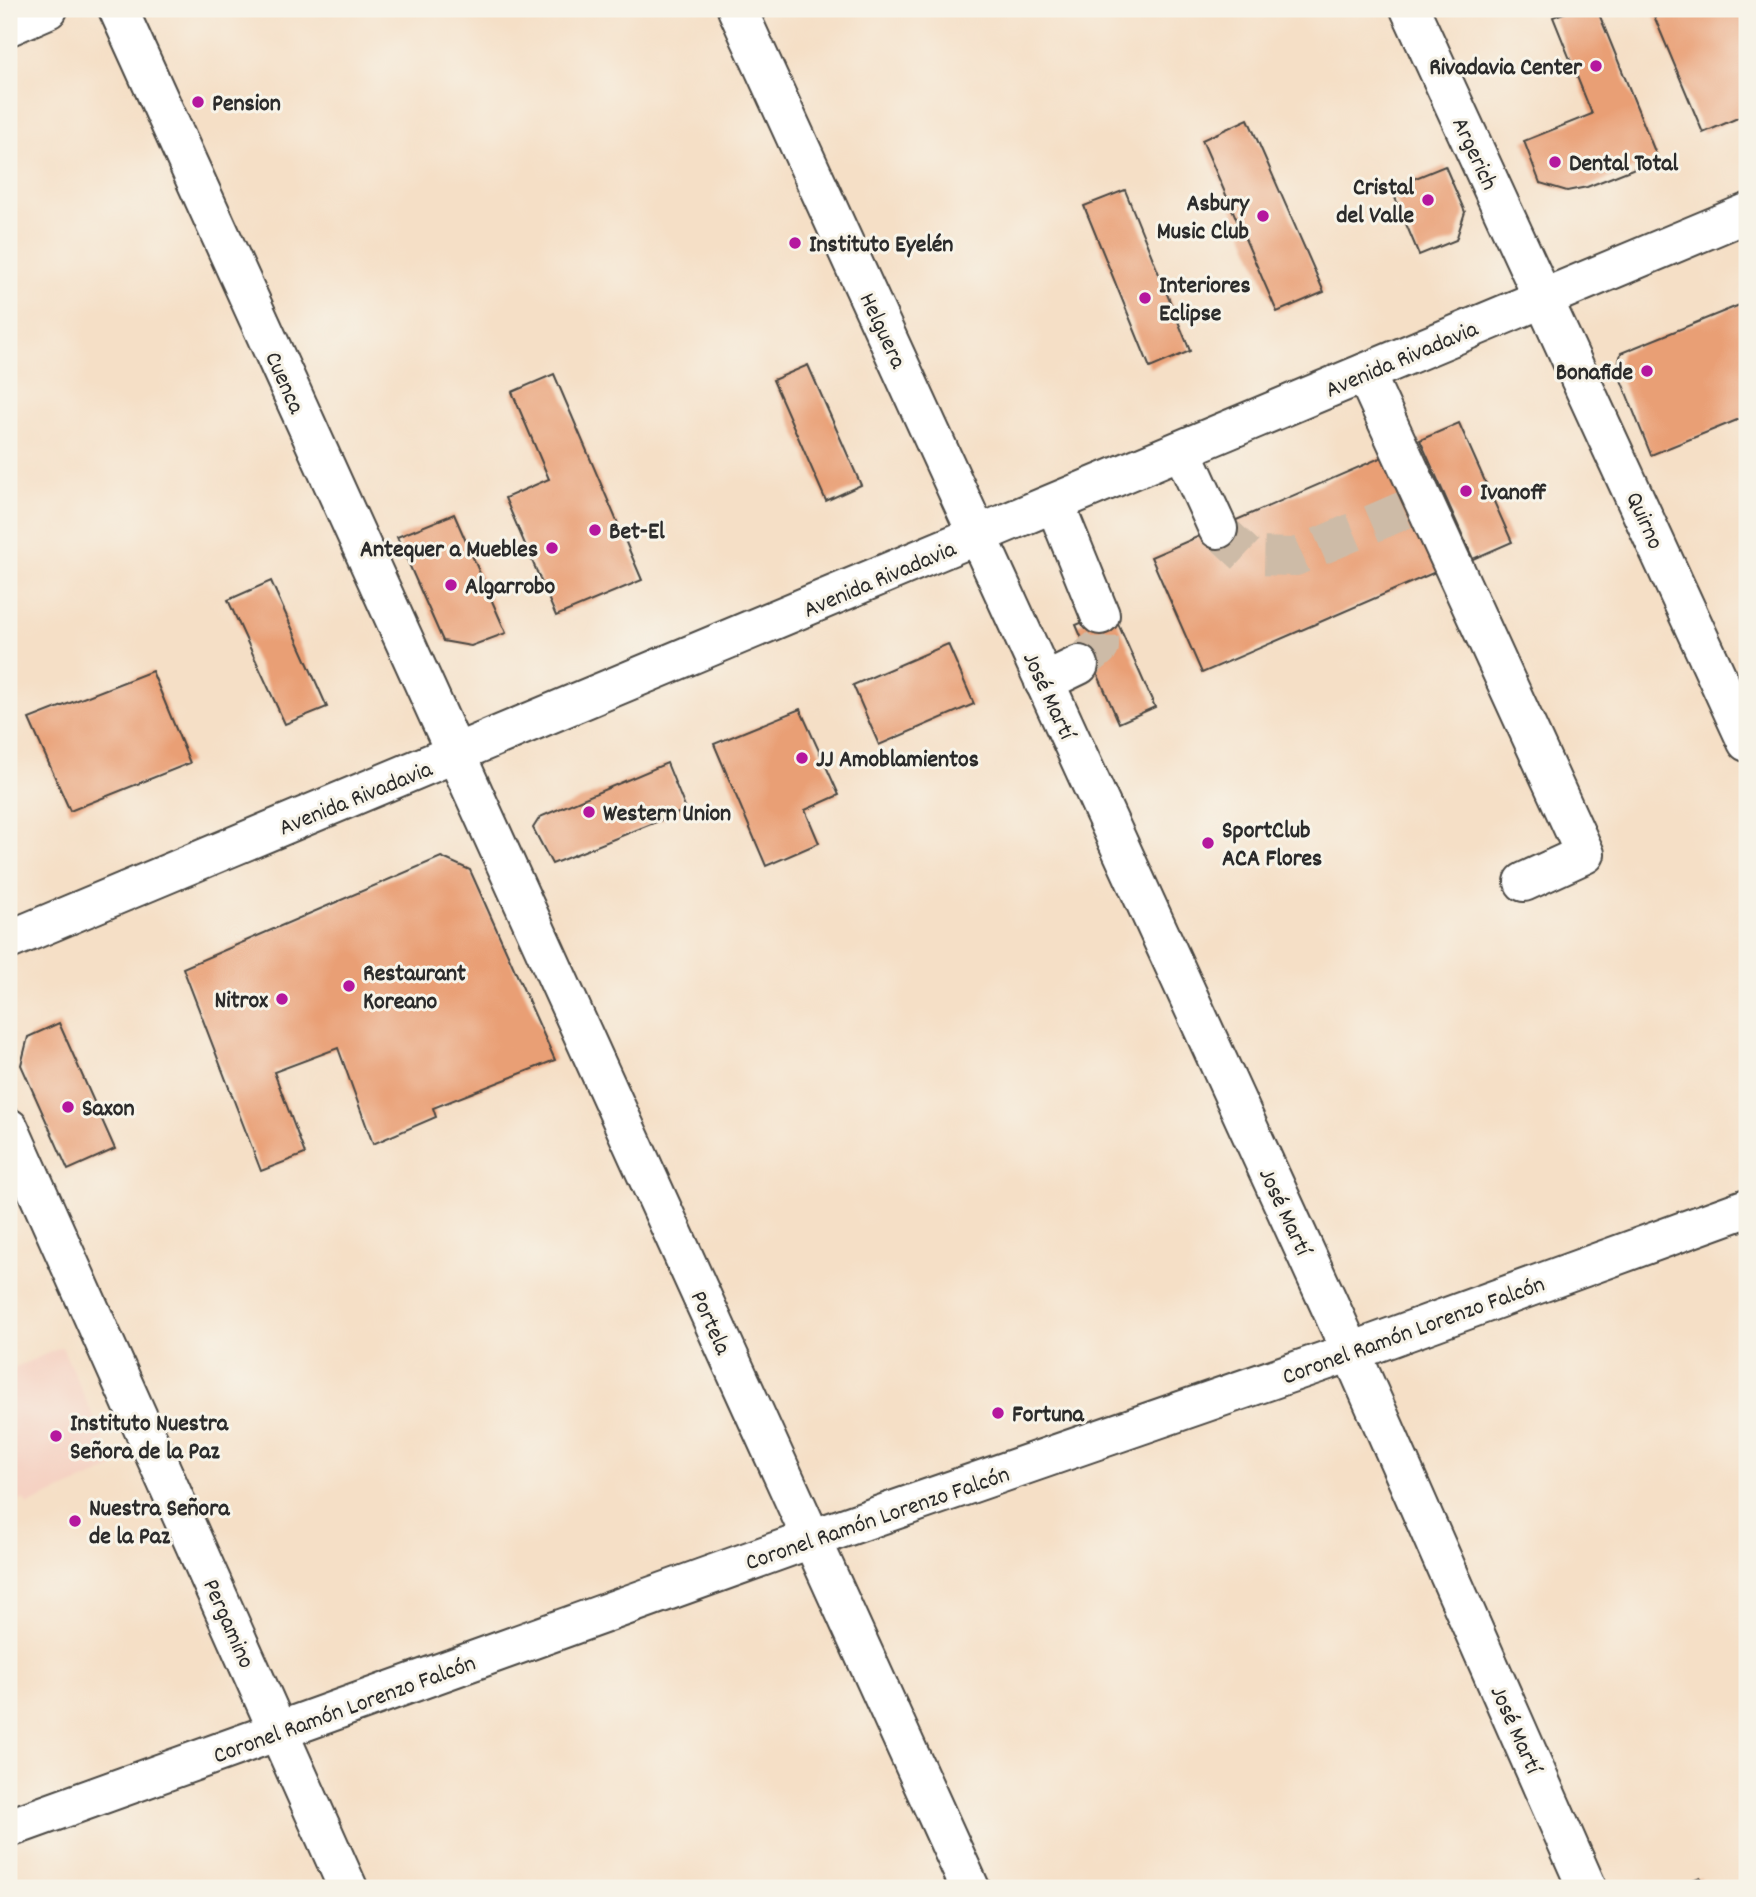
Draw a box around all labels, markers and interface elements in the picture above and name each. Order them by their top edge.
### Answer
place label: Rivadavia Center [1429,52,1583,86]
marker: Rivadavia Center [1588,58,1604,74]
place label: Pension [212,88,281,122]
marker: Pension [190,94,206,110]
street label: Argerich [1442,112,1505,196]
place label: Dental Total [1569,148,1679,182]
marker: Dental Total [1547,154,1563,170]
place label: Cristal del Valle [1336,172,1414,234]
place label: Asbury Music Club [1157,188,1250,250]
marker: Cristal del Valle [1420,192,1436,208]
marker: Asbury Music Club [1255,208,1271,224]
place label: Instituto Eyelén [809,229,953,263]
marker: Instituto Eyelén [787,235,803,251]
place label: Interiores Eclipse [1159,270,1251,332]
street label: Helguera [849,288,914,375]
marker: Interiores Eclipse [1137,290,1153,306]
street label: Avenida Rivadavia [1321,313,1484,408]
street label: Cuenca [255,347,312,420]
place label: Bonafide [1556,357,1633,391]
marker: Bonafide [1639,363,1655,379]
place label: Ivanoff [1480,477,1547,511]
marker: Ivanoff [1458,483,1474,499]
street label: Quirno [1616,487,1671,555]
place label: Bet-El [609,516,665,550]
marker: Bet-El [587,522,603,538]
street label: Avenida Rivadavia [799,533,962,628]
place label: Antequer a Muebles [360,534,538,568]
marker: Antequer a Muebles [544,540,560,556]
place label: Algarrobo [465,571,555,605]
marker: Algarrobo [443,577,459,593]
street label: José Martí [1012,647,1083,747]
place label: JJ Amoblamientos [816,744,979,778]
marker: JJ Amoblamientos [794,750,810,766]
street label: Avenida Rivadavia [274,753,439,846]
place label: Western Union [603,798,731,832]
marker: Western Union [581,804,597,820]
place label: SportClub ACA Flores [1222,815,1322,877]
marker: SportClub ACA Flores [1200,835,1216,851]
place label: Restaurant Koreano [363,958,466,1020]
marker: Restaurant Koreano [341,978,357,994]
place label: Nitrox [214,985,268,1019]
marker: Nitrox [274,991,290,1007]
place label: Saxon [82,1093,135,1127]
marker: Saxon [60,1099,76,1115]
street label: José Martí [1248,1163,1319,1263]
street label: Coronel Ramón Lorenzo Falcón [1278,1268,1550,1395]
street label: Portela [680,1286,739,1361]
place label: Fortuna [1012,1399,1085,1433]
marker: Fortuna [990,1405,1006,1421]
place label: Instituto Nuestra Señora de la Paz [70,1408,229,1470]
marker: Instituto Nuestra Señora de la Paz [48,1428,64,1444]
street label: Coronel Ramón Lorenzo Falcón [741,1459,1015,1581]
place label: Nuestra Señora de la Paz [89,1493,230,1555]
marker: Nuestra Señora de la Paz [67,1513,83,1529]
street label: Pergamino [192,1574,262,1674]
street label: Coronel Ramón Lorenzo Falcón [209,1647,481,1774]
street label: José Martí [1480,1681,1549,1781]

